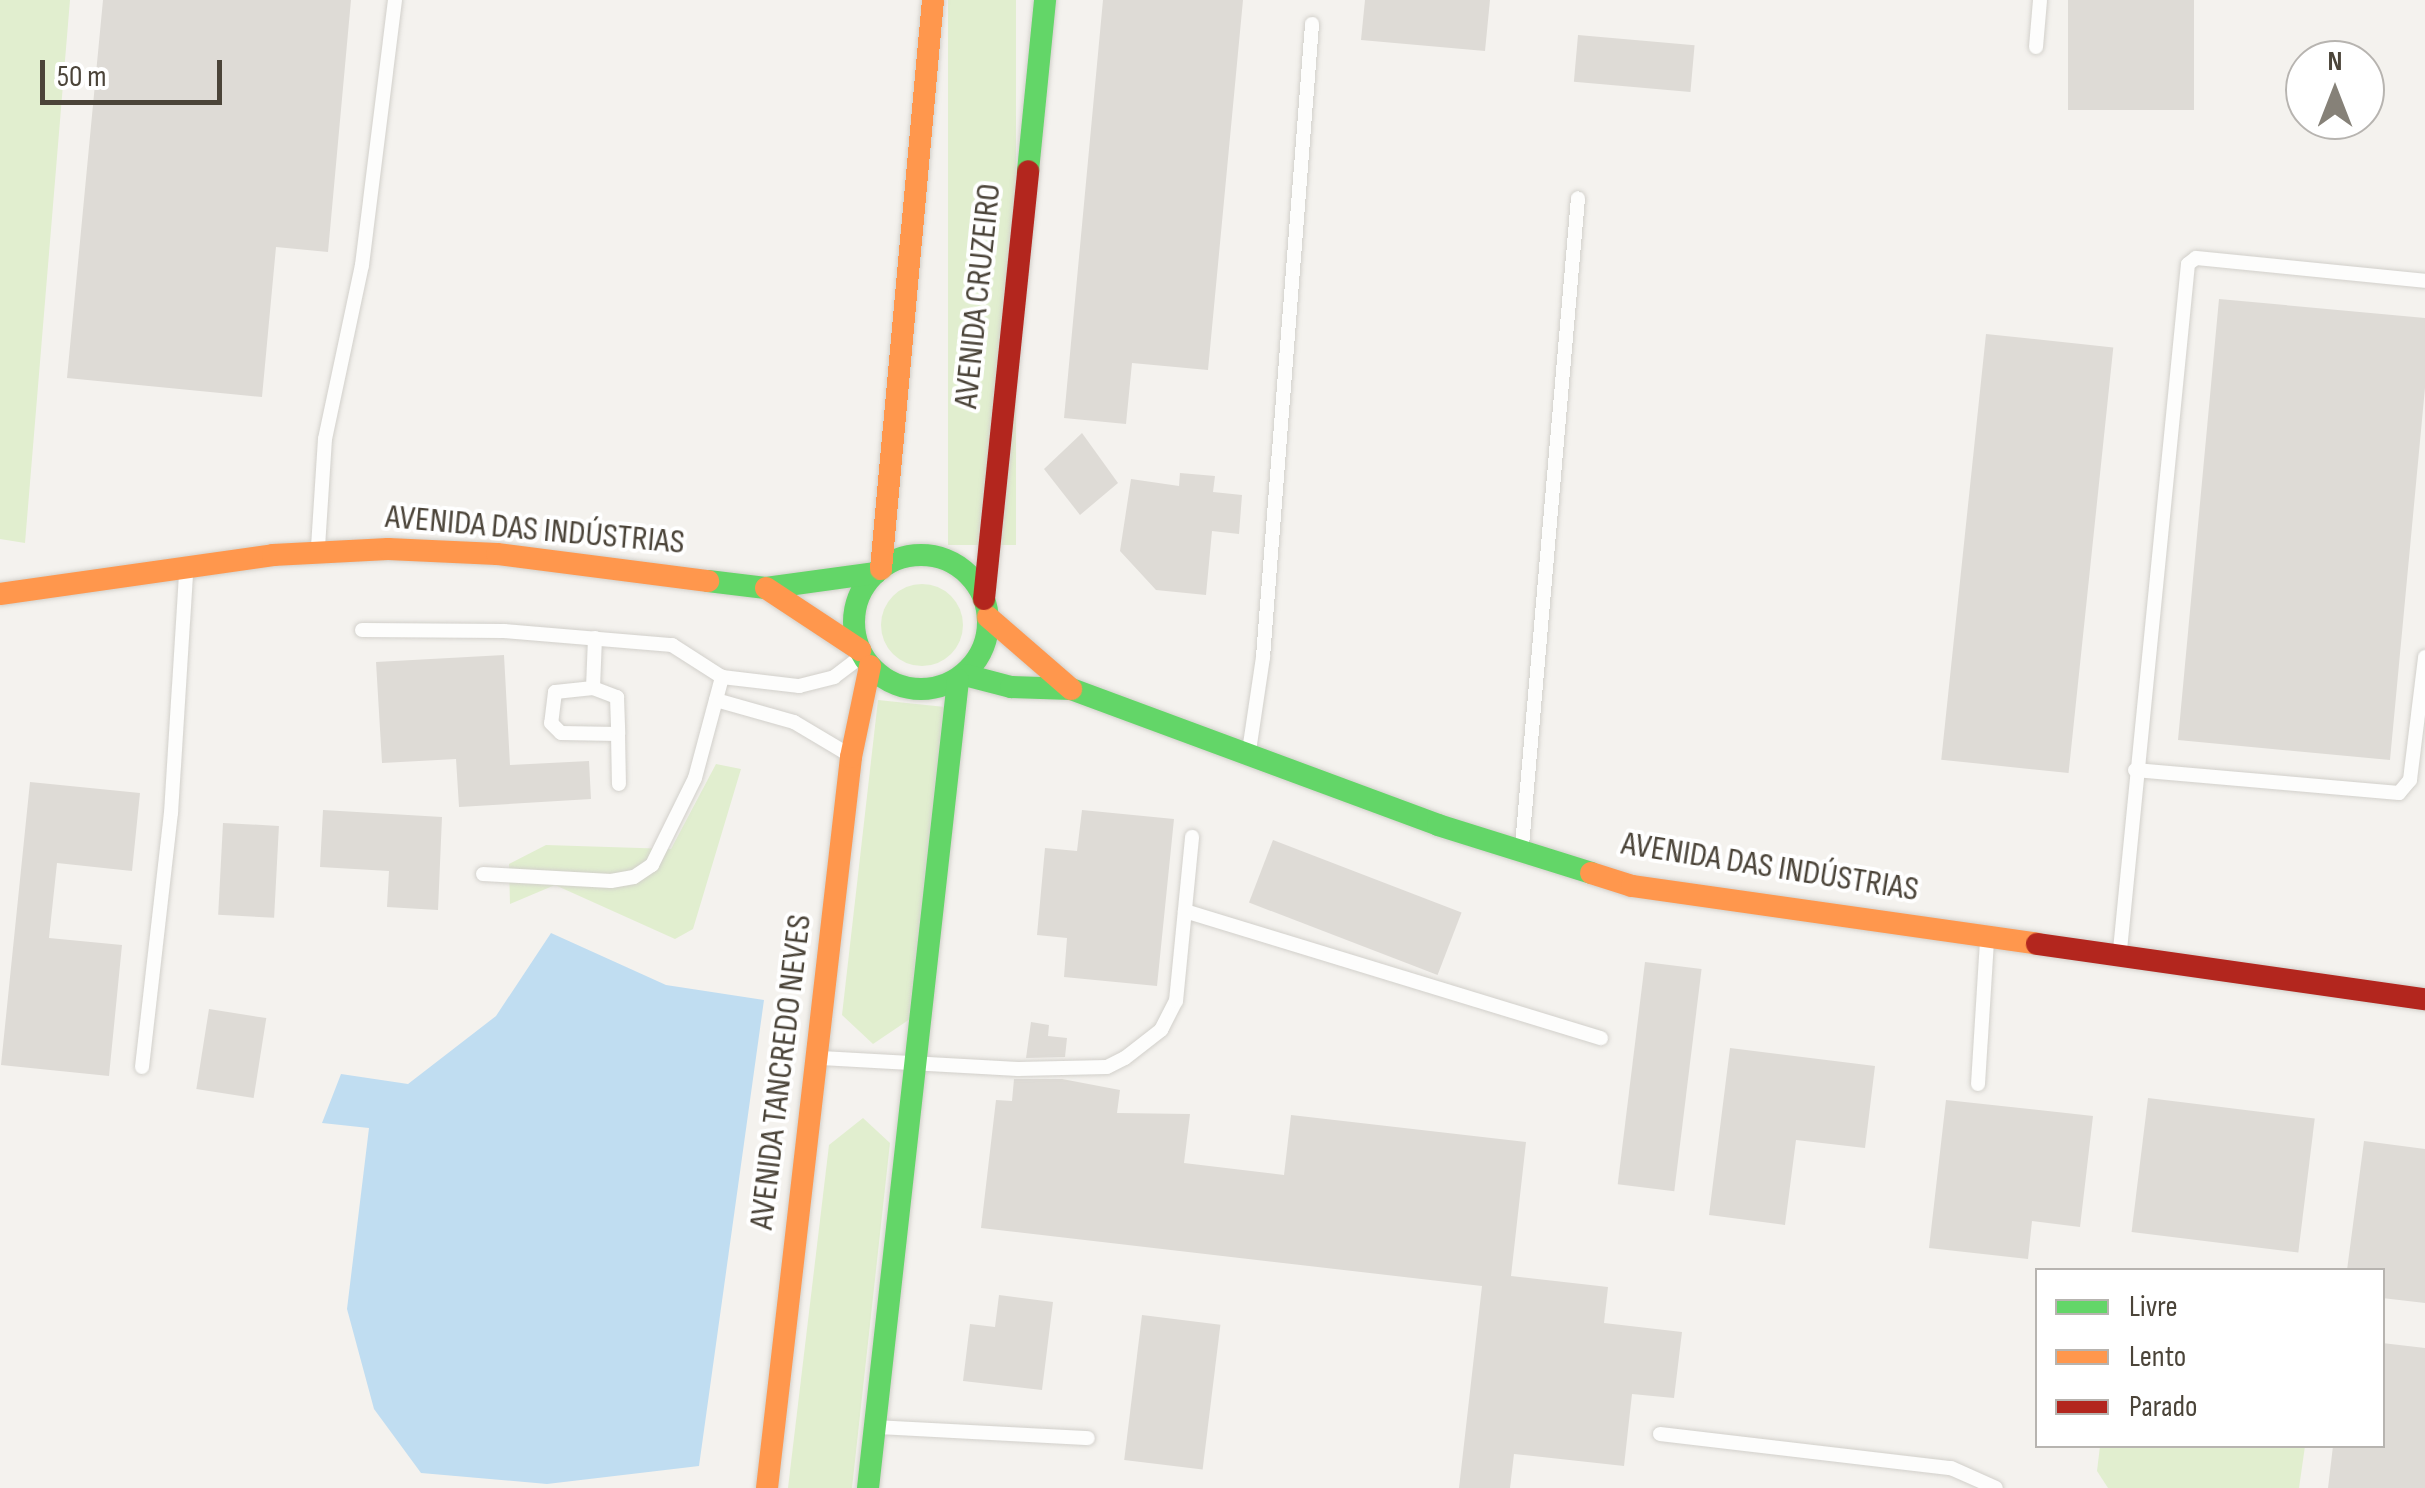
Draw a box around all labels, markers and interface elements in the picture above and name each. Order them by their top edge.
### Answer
scale bar [45,40,228,102]
north arrow [2285,40,2385,140]
text: N [2328,45,2342,78]
text: 50 m [57,59,106,95]
street label: AVENIDA CRUZEIRO [945,182,1011,410]
street label: AVENIDA DAS INDÚSTRIAS [384,496,686,564]
street label: AVENIDA DAS INDÚSTRIAS [1618,823,1922,911]
street label: AVENIDA TANCREDO NEVES [741,912,821,1232]
legend [2035,1268,2385,1448]
text: Livre [2129,1289,2177,1325]
text: Lento [2129,1339,2186,1375]
text: Parado [2129,1389,2197,1425]

